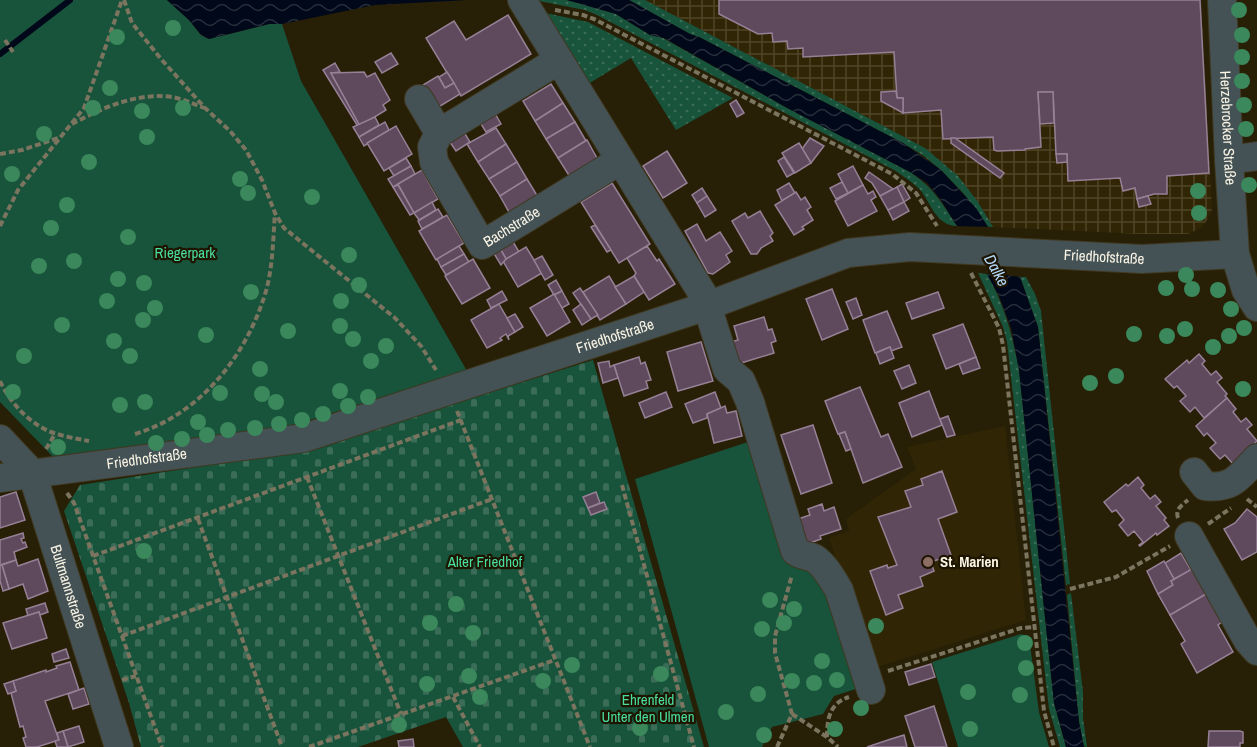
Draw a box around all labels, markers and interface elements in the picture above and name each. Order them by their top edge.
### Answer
street label: Herzebrocker Straße [1215,70,1242,186]
street label: Bachstraße [479,201,544,252]
park label: Riegerpark [155,242,216,263]
street label: Friedhofstraße [1063,244,1145,269]
water label: Dalke [979,250,1015,290]
street label: Friedhofstraße [573,313,657,358]
street label: Friedhofstraße [105,443,188,474]
street label: Bultmannstraße [45,542,92,631]
park label: Alter Friedhof [447,551,523,572]
place label: St. Marien [940,551,999,572]
marker: St. Marien [921,555,935,569]
park label: Ehrenfeld Unter den Ulmen [602,689,694,727]

